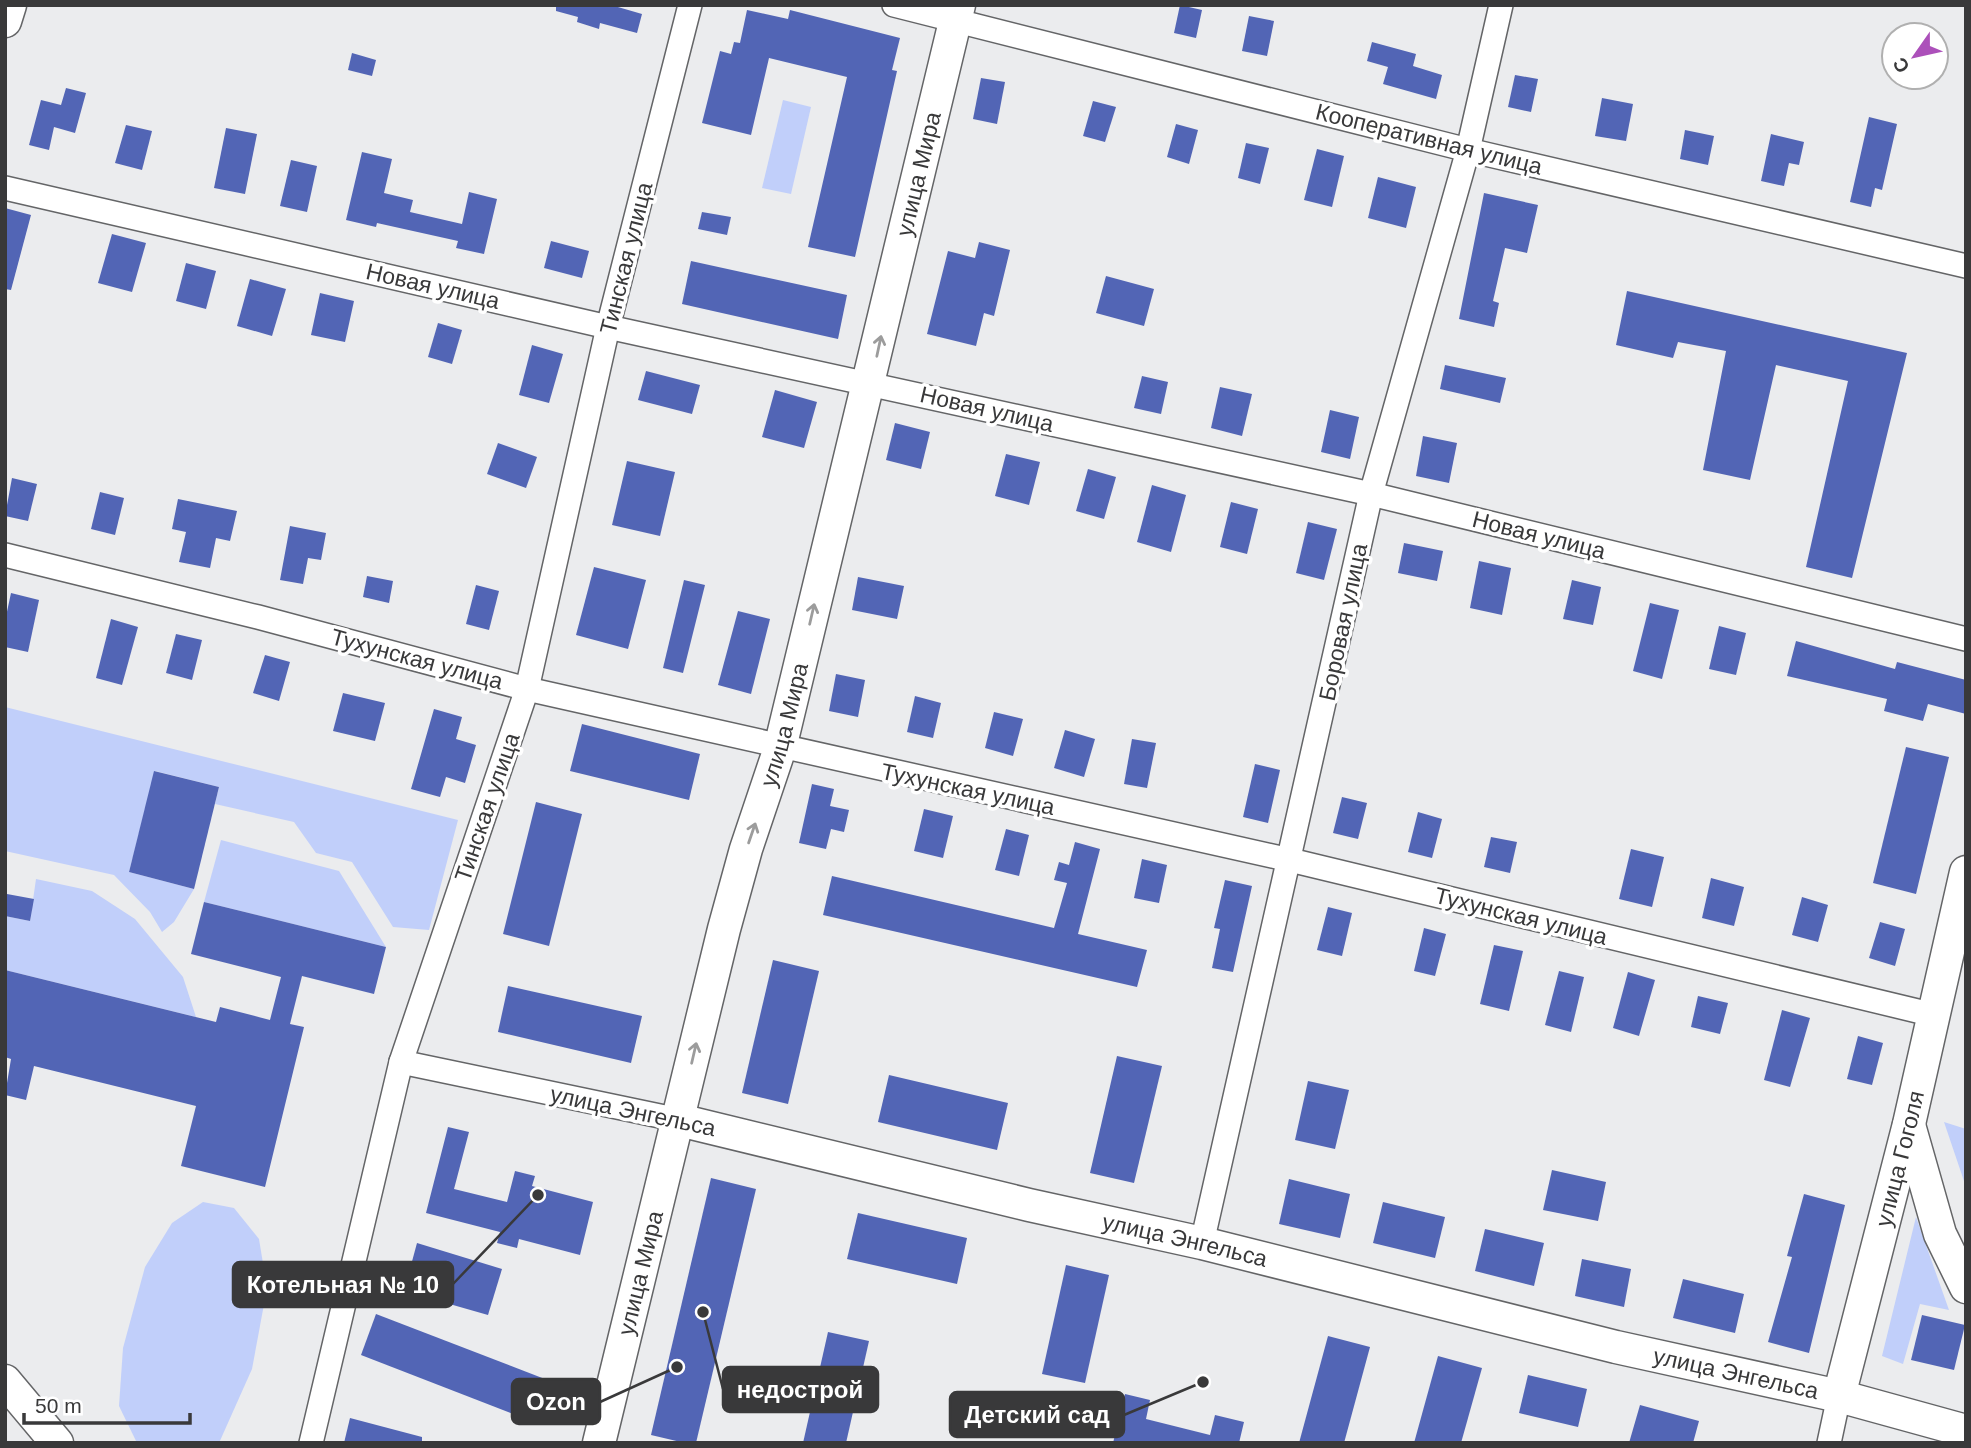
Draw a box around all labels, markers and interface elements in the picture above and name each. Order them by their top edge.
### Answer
north arrow [1880,21,1950,91]
text: С [1889,53,1914,77]
street label: Кооперативная улица [1313,98,1545,180]
street label: улица Мира [891,109,946,239]
street label: Тинская улица [595,179,657,337]
street label: Новая улица [364,258,502,314]
one-way arrow [873,335,886,357]
street label: Новая улица [918,381,1056,437]
street label: Новая улица [1470,506,1608,564]
street label: Боровая улица [1314,541,1372,703]
one-way arrow [806,603,820,626]
street label: Тухунская улица [328,624,506,695]
street label: улица Мира [755,660,813,790]
street label: Тинская улица [449,729,525,885]
street label: Тухунская улица [879,758,1057,820]
one-way arrow [746,822,759,844]
street label: Тухунская улица [1432,882,1610,950]
one-way arrow [688,1042,701,1065]
street label: улица Энгельса [548,1081,718,1141]
street label: улица Гоголя [1870,1088,1929,1229]
street label: улица Мира [613,1208,668,1338]
street label: улица Энгельса [1100,1209,1270,1272]
callout: Котельная № 10 [233,1262,453,1307]
text: Котельная № 10 [247,1271,439,1298]
street label: улица Энгельса [1651,1343,1821,1404]
callout: недострой [723,1367,878,1412]
text: недострой [737,1376,863,1403]
callout: Ozon [512,1379,600,1424]
scale bar [24,1382,191,1426]
text: Ozon [526,1388,586,1415]
callout: Детский сад [950,1392,1124,1437]
text: 50 m [35,1394,82,1417]
text: Детский сад [964,1401,1110,1428]

